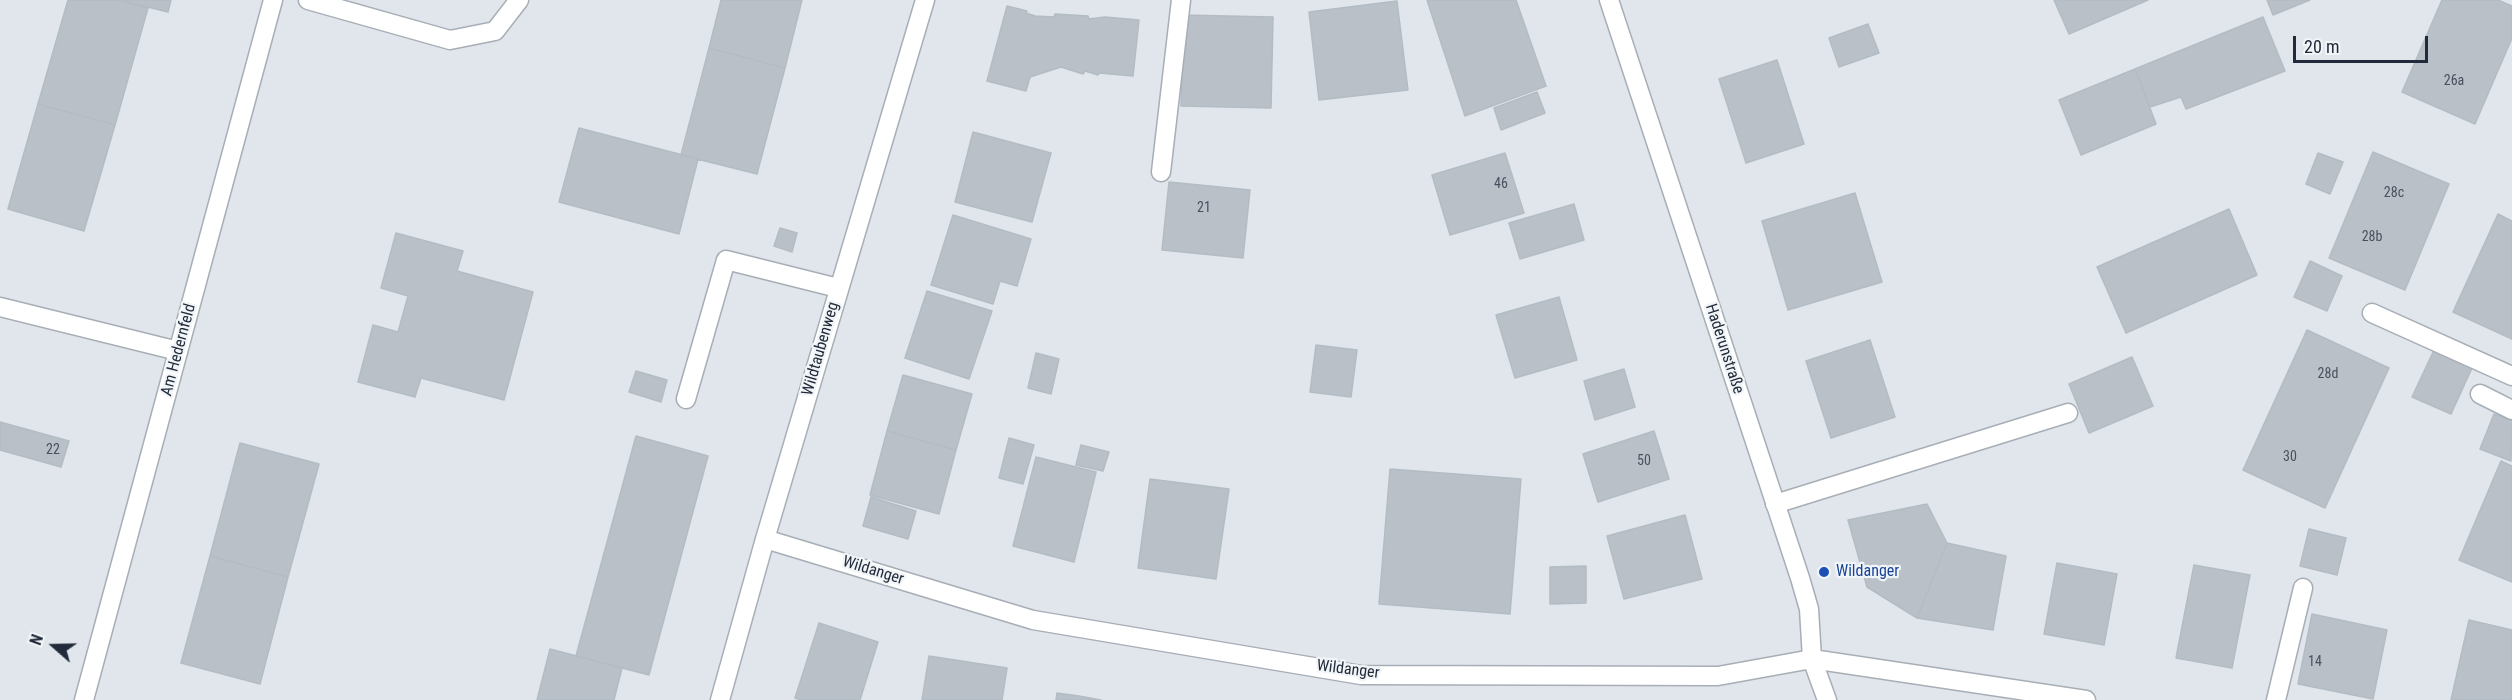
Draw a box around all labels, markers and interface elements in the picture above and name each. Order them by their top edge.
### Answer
scale bar [2296,24,2431,62]
text: 20 m [2304,36,2339,57]
house number: 26a [2444,73,2464,89]
house number: 46 [1494,176,1508,192]
house number: 28c [2384,185,2404,201]
house number: 21 [1197,200,1211,216]
house number: 28b [2362,229,2382,245]
street label: Wildtaubenweg [798,300,844,398]
street label: Am Hedernfeld [158,302,200,398]
street label: Haderunstraße [1700,302,1748,396]
house number: 28d [2318,366,2338,382]
house number: 22 [46,442,60,458]
house number: 30 [2283,449,2297,465]
house number: 50 [1637,453,1651,469]
street label: Wildanger [840,553,906,589]
place label: Wildanger [1836,562,1899,582]
marker: Wildanger [1817,565,1831,579]
north arrow [24,616,84,676]
text: N [26,632,47,648]
house number: 14 [2308,654,2322,670]
street label: Wildanger [1315,657,1381,683]

